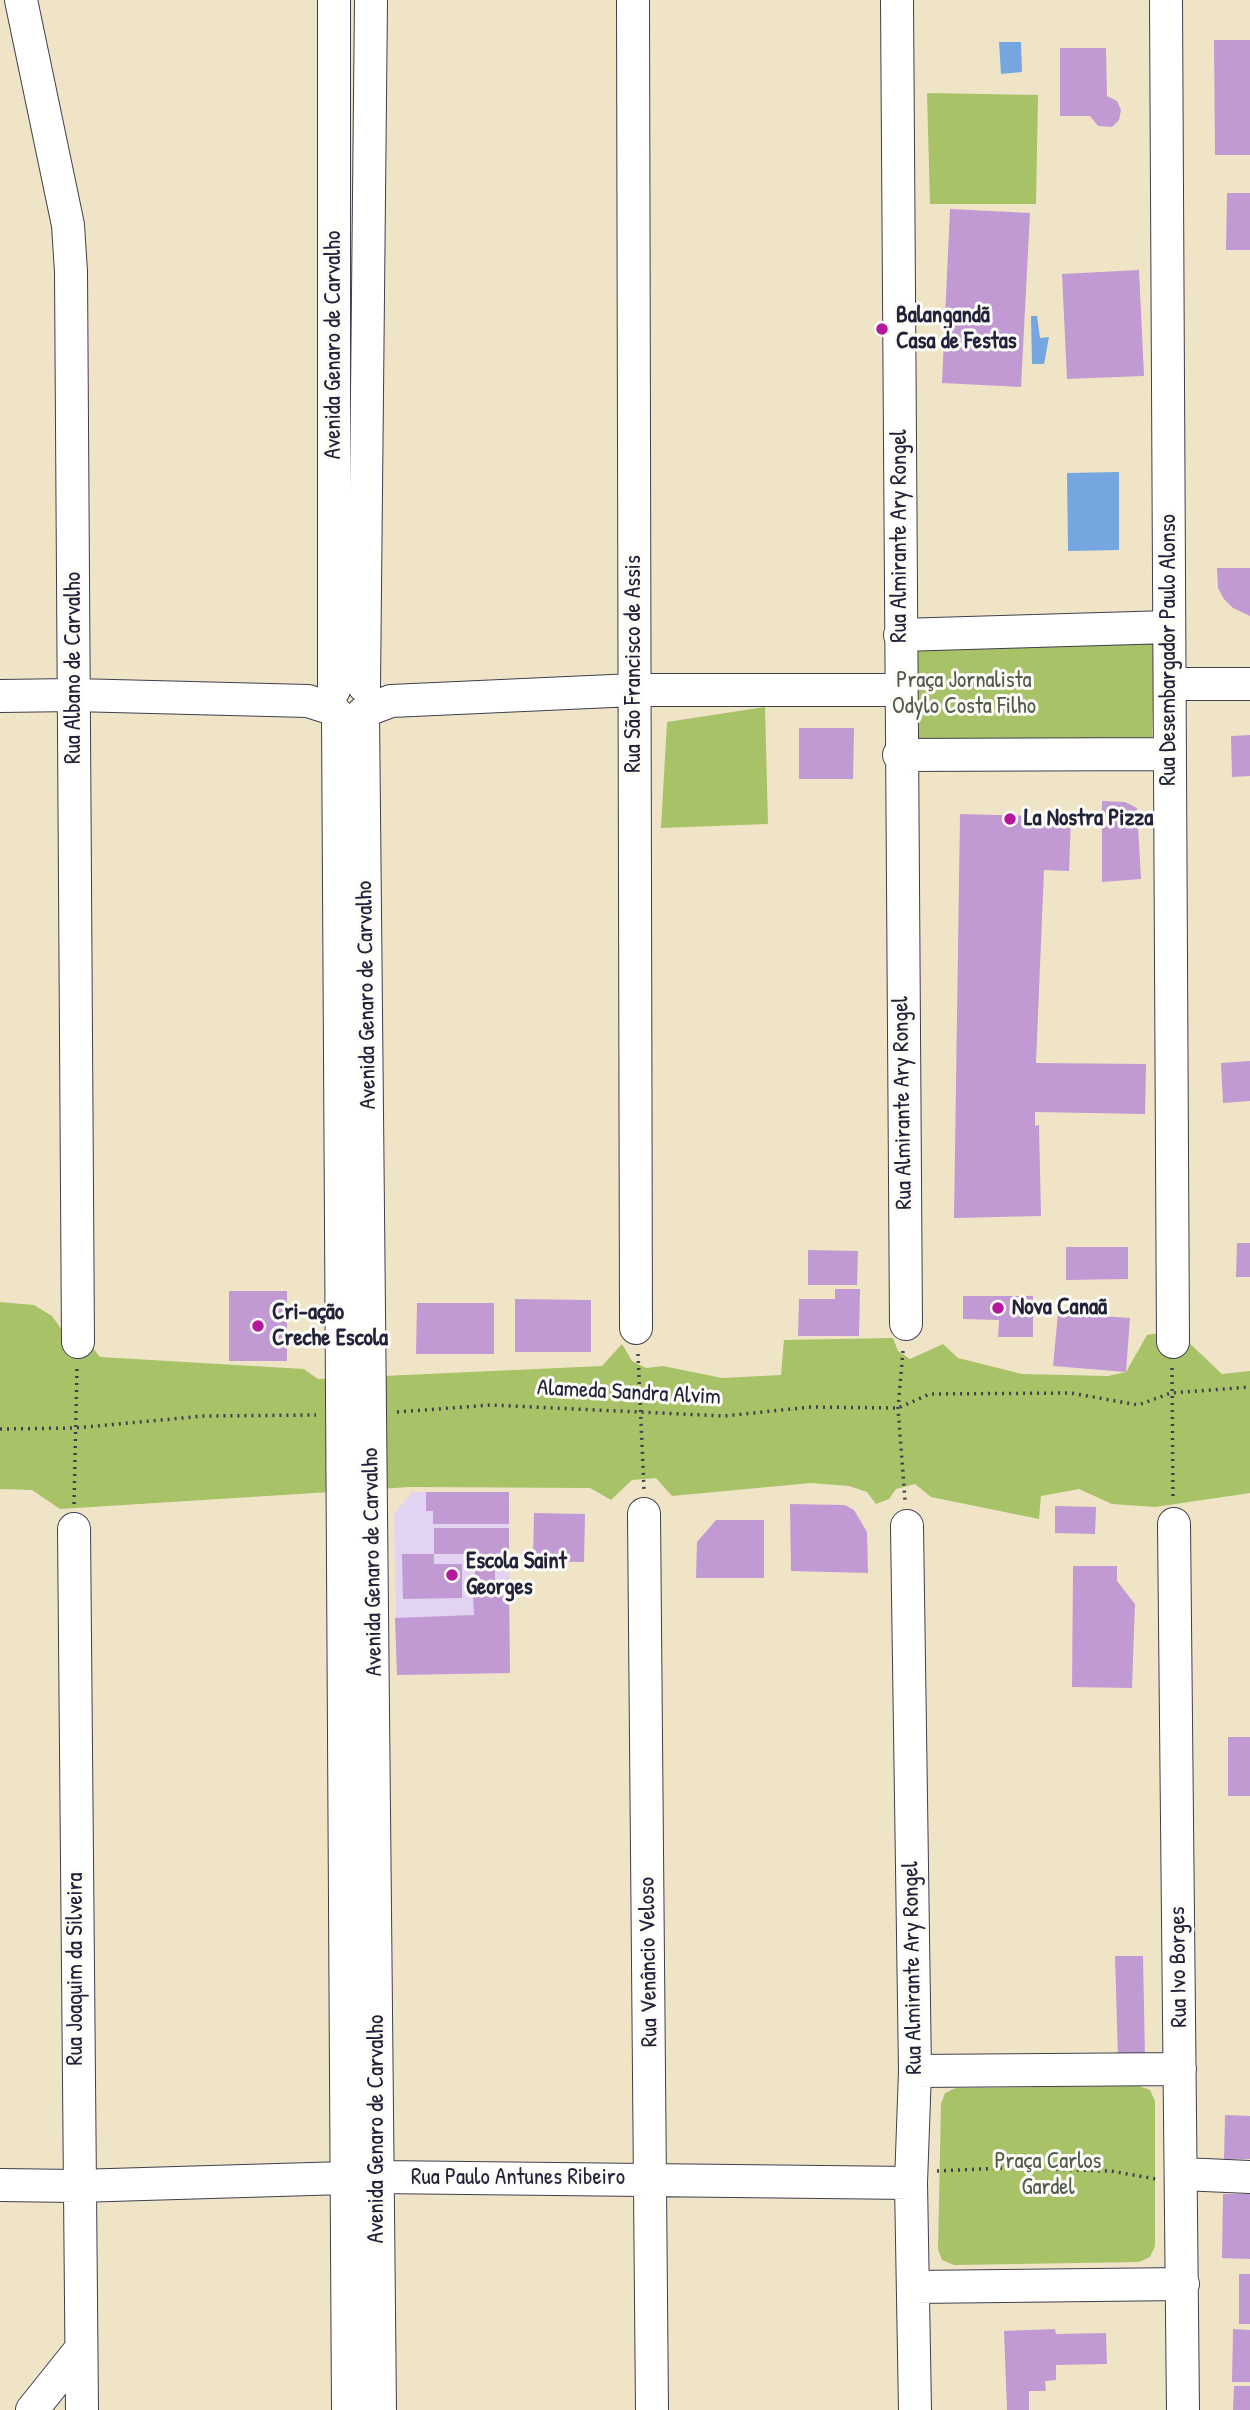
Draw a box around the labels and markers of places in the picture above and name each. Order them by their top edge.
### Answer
place label: Balangandã Casa de Festas [896,302,1017,356]
marker: Balangandã Casa de Festas [874,321,890,337]
place label: La Nostra Pizza [1024,805,1153,833]
marker: La Nostra Pizza [1002,811,1018,827]
place label: Nova Canaã [1012,1294,1107,1322]
place label: Cri-ação Creche Escola [272,1299,388,1353]
marker: Nova Canaã [990,1300,1006,1316]
marker: Cri-ação Creche Escola [250,1318,266,1334]
place label: Escola Saint Georges [466,1548,567,1602]
marker: Escola Saint Georges [444,1567,460,1583]

